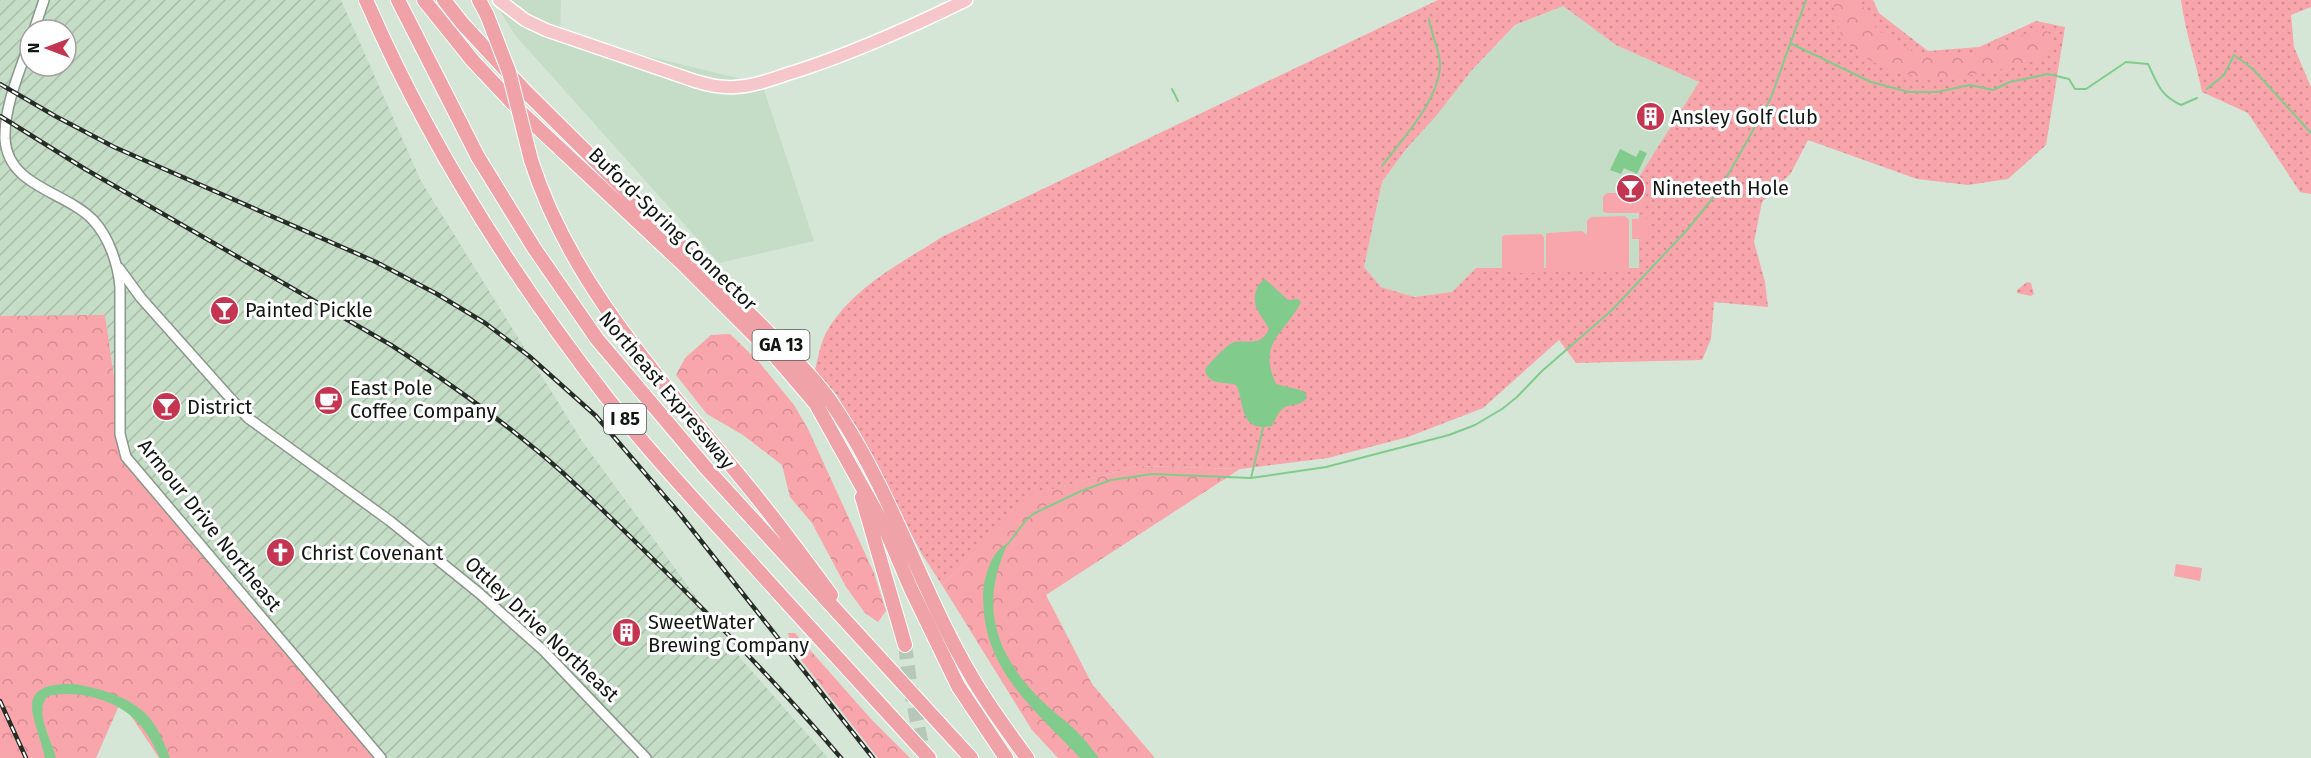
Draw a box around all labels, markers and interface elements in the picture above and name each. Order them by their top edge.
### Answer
north arrow [18,18,78,78]
text: N [24,43,43,53]
building icon: Ansley Golf Club [1634,101,1666,133]
place label: Ansley Golf Club [1671,105,1818,129]
street label: Buford-Spring Connector [584,142,762,316]
bar icon: Nineteeth Hole [1615,172,1647,204]
place label: Nineteeth Hole [1652,176,1789,200]
bar icon: Painted Pickle [208,294,240,326]
place label: Painted Pickle [245,298,373,322]
street label: Northeast Expressway [594,306,740,474]
road number: GA 13 [752,330,810,360]
place label: East Pole Coffee Company [350,376,497,423]
cafe icon: East Pole Coffee Company [313,384,345,416]
bar icon: District [150,391,182,423]
place label: District [187,395,253,419]
road number: I 85 [604,404,646,434]
street label: Armour Drive Northeast [133,434,287,617]
church icon: Christ Covenant [264,537,296,569]
place label: Christ Covenant [301,541,444,565]
street label: Ottley Drive Northeast [460,551,625,707]
place label: SweetWater Brewing Company [648,610,809,657]
building icon: SweetWater Brewing Company [611,617,643,649]

